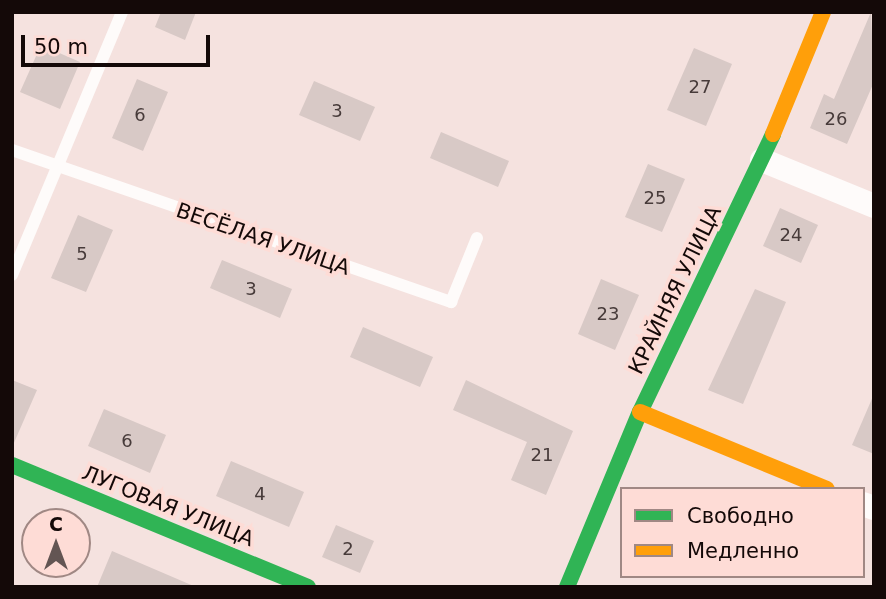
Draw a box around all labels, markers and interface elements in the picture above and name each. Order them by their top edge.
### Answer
scale bar [24,21,214,65]
text: 50 m [34,35,88,59]
house number: 27 [689,76,711,98]
house number: 3 [331,100,343,122]
house number: 6 [134,104,146,126]
house number: 26 [825,108,847,130]
house number: 25 [644,187,666,209]
street label: ВЕСЁЛАЯ УЛИЦА [173,197,353,281]
street label: КРАЙНЯЯ УЛИЦА [623,202,727,378]
house number: 24 [780,224,802,246]
house number: 5 [76,243,88,265]
house number: 3 [245,278,257,300]
house number: 23 [597,303,619,325]
house number: 6 [121,430,133,452]
house number: 21 [531,444,553,466]
street label: ЛУГОВАЯ УЛИЦА [78,460,258,552]
house number: 4 [254,483,266,505]
legend [620,487,865,578]
text: Свободно [687,504,794,528]
north arrow [21,508,91,578]
text: С [49,513,63,535]
house number: 2 [342,538,354,560]
text: Медленно [687,539,799,563]

